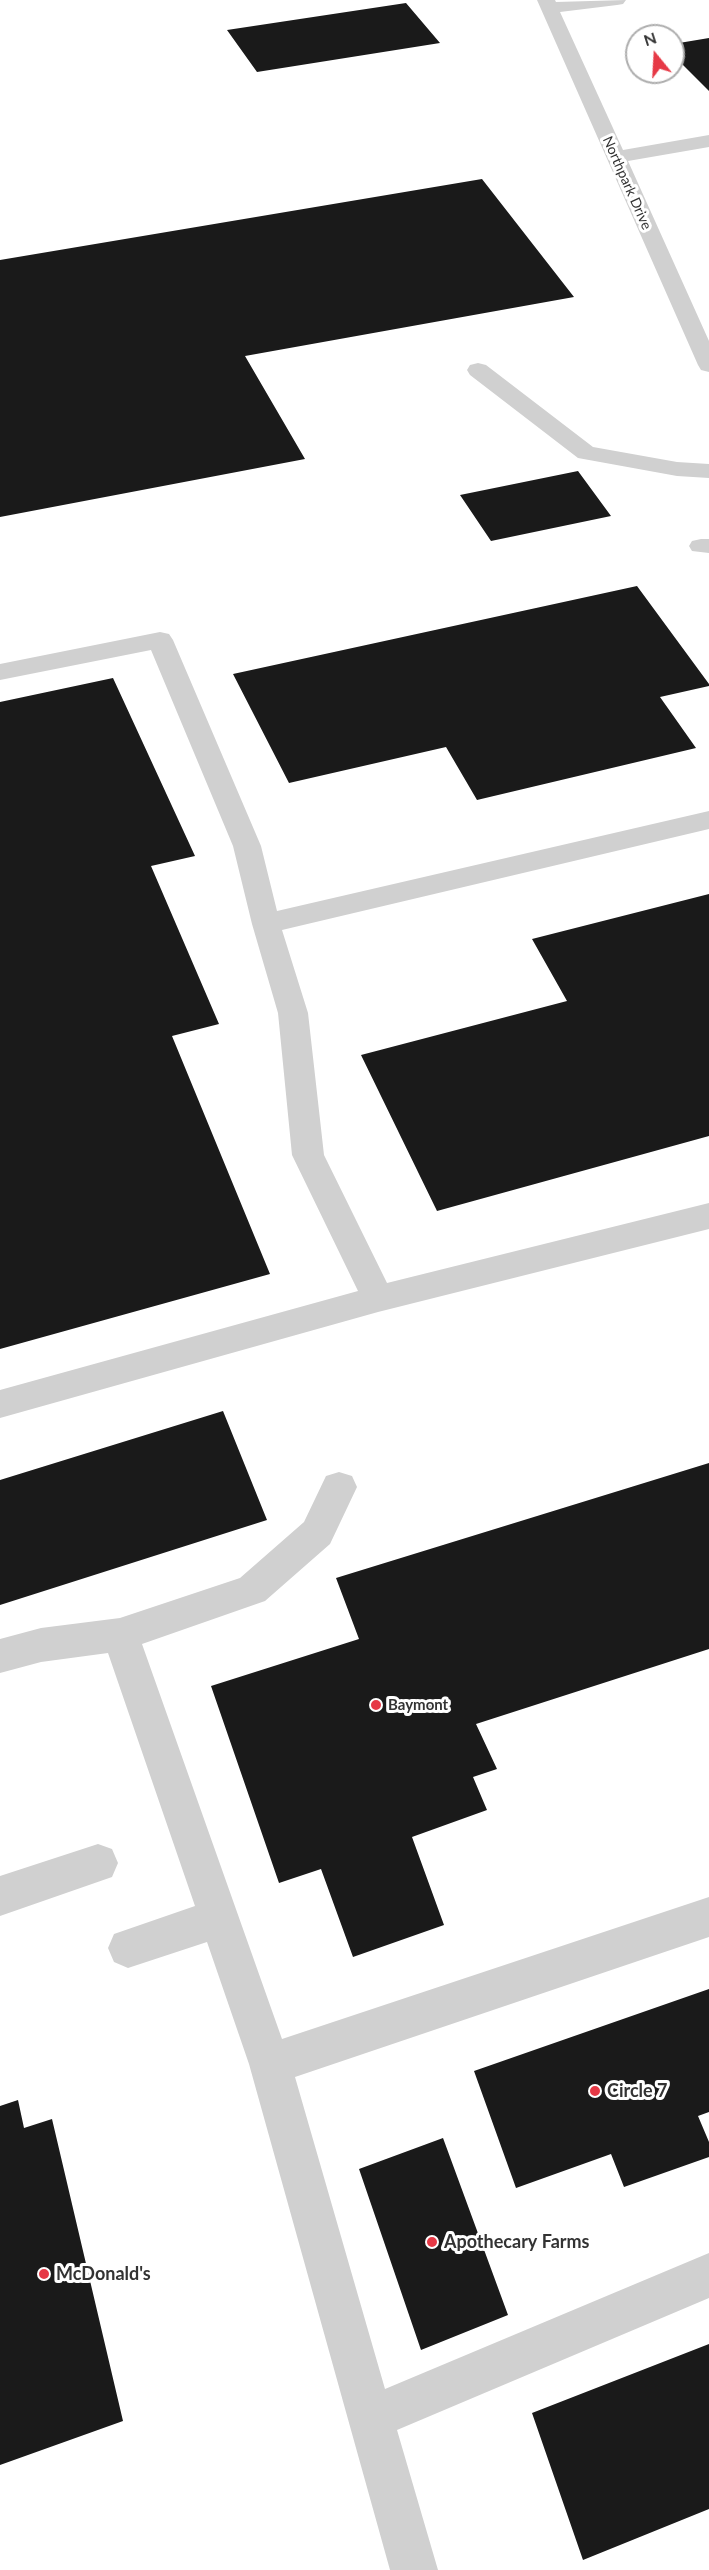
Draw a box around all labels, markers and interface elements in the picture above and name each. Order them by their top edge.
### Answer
north arrow [625,24,685,84]
text: N [641,27,659,49]
street label: Northpark Drive [599,134,655,232]
place label: Baymont [388,1696,448,1714]
marker: Baymont [369,1698,383,1712]
place label: Circle 7 [607,2080,668,2102]
marker: Circle 7 [588,2084,602,2098]
place label: Apothecary Farms [444,2231,590,2253]
marker: Apothecary Farms [425,2235,439,2249]
place label: McDonald's [56,2263,151,2285]
marker: McDonald's [37,2267,51,2281]

